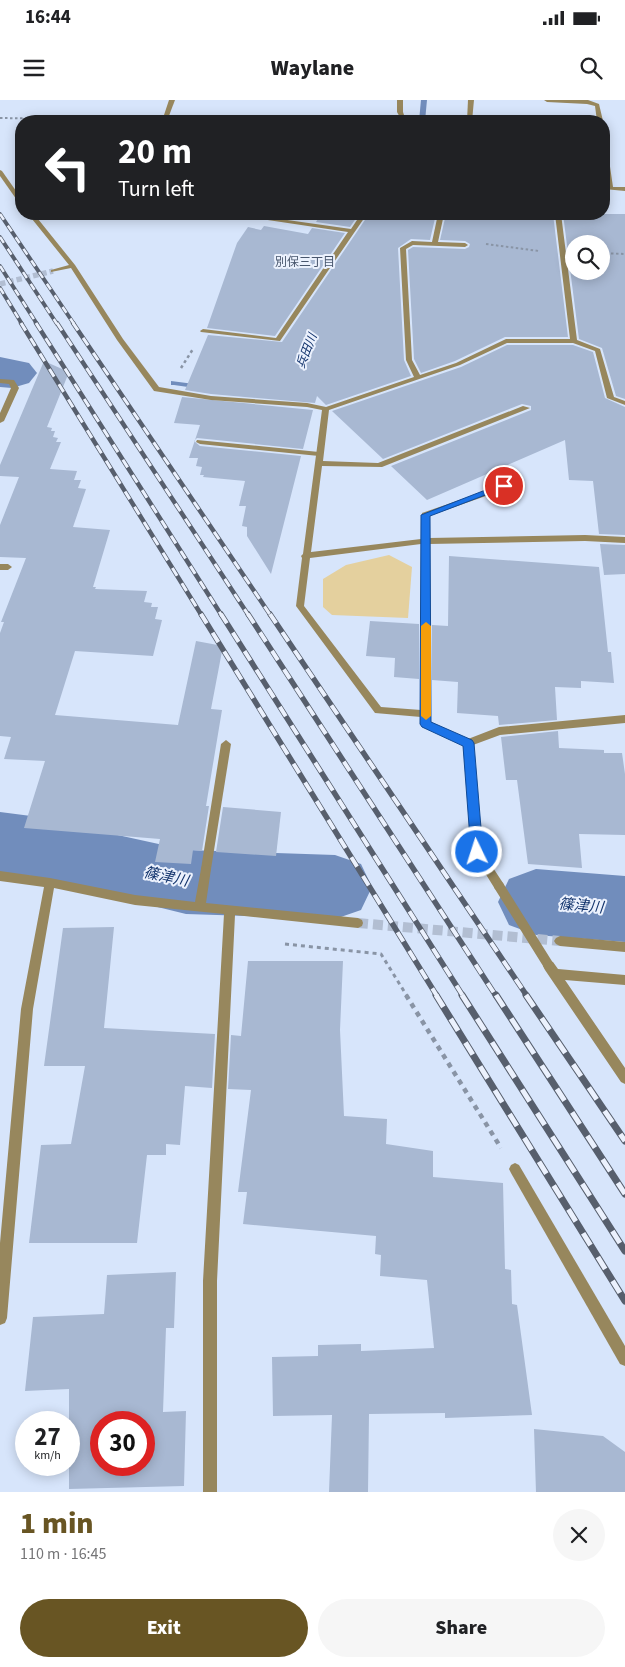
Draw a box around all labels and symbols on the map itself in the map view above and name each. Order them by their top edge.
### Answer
district label: 別保三丁目 [275,254,335,271]
water label: 兵田川 [293,329,322,371]
pin [483,465,525,507]
position arrow [450,825,502,877]
water label: 篠津川 [142,862,192,892]
water label: 篠津川 [558,894,606,919]
speed limit sign: 30 [90,1411,155,1476]

